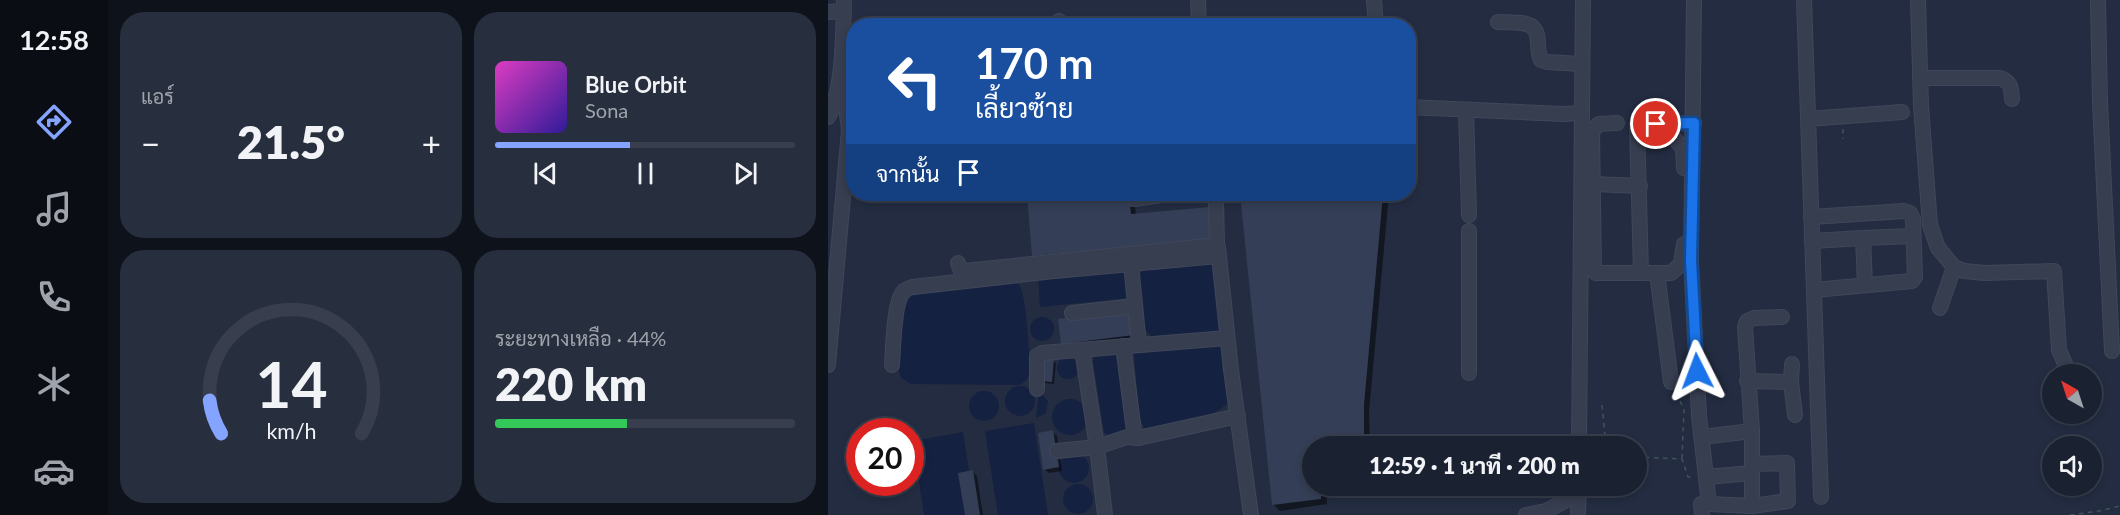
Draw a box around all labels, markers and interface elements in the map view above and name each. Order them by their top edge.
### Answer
text: 12:58 [19,23,89,56]
text: 170 m [975,38,1093,88]
icon: left [876,42,954,120]
text: Blue Orbit [585,71,686,98]
text: แอร์ [141,84,174,108]
text: เลี้ยวซ้าย [975,91,1073,124]
text: Sona [585,98,628,122]
pin [1630,98,1681,149]
icon: directions [33,101,75,143]
icon: arrive [1639,107,1672,140]
text: 21.5° [237,115,345,169]
text: − [141,123,160,163]
text: + [422,123,441,163]
icon: arrive [952,156,985,189]
icon: previous [529,157,562,190]
icon: pause [629,157,662,190]
icon: next [729,157,762,190]
text: จากนั้น [876,160,940,187]
icon: music [33,188,75,230]
icon: phone [33,276,75,318]
text: ระยะทางเหลือ · 44% [495,326,666,350]
position arrow [1665,339,1729,403]
text: 14 [255,346,327,421]
text: 220 km [495,357,647,411]
icon: climate [33,363,75,405]
north arrow [2042,364,2102,424]
map controls [2042,364,2102,496]
text: km/h [266,418,316,444]
speed limit sign: 20 [846,418,924,496]
button: sound [2042,436,2102,496]
icon: car [33,450,75,492]
text: 12:59 · 1 นาที · 200 m [1369,452,1580,479]

